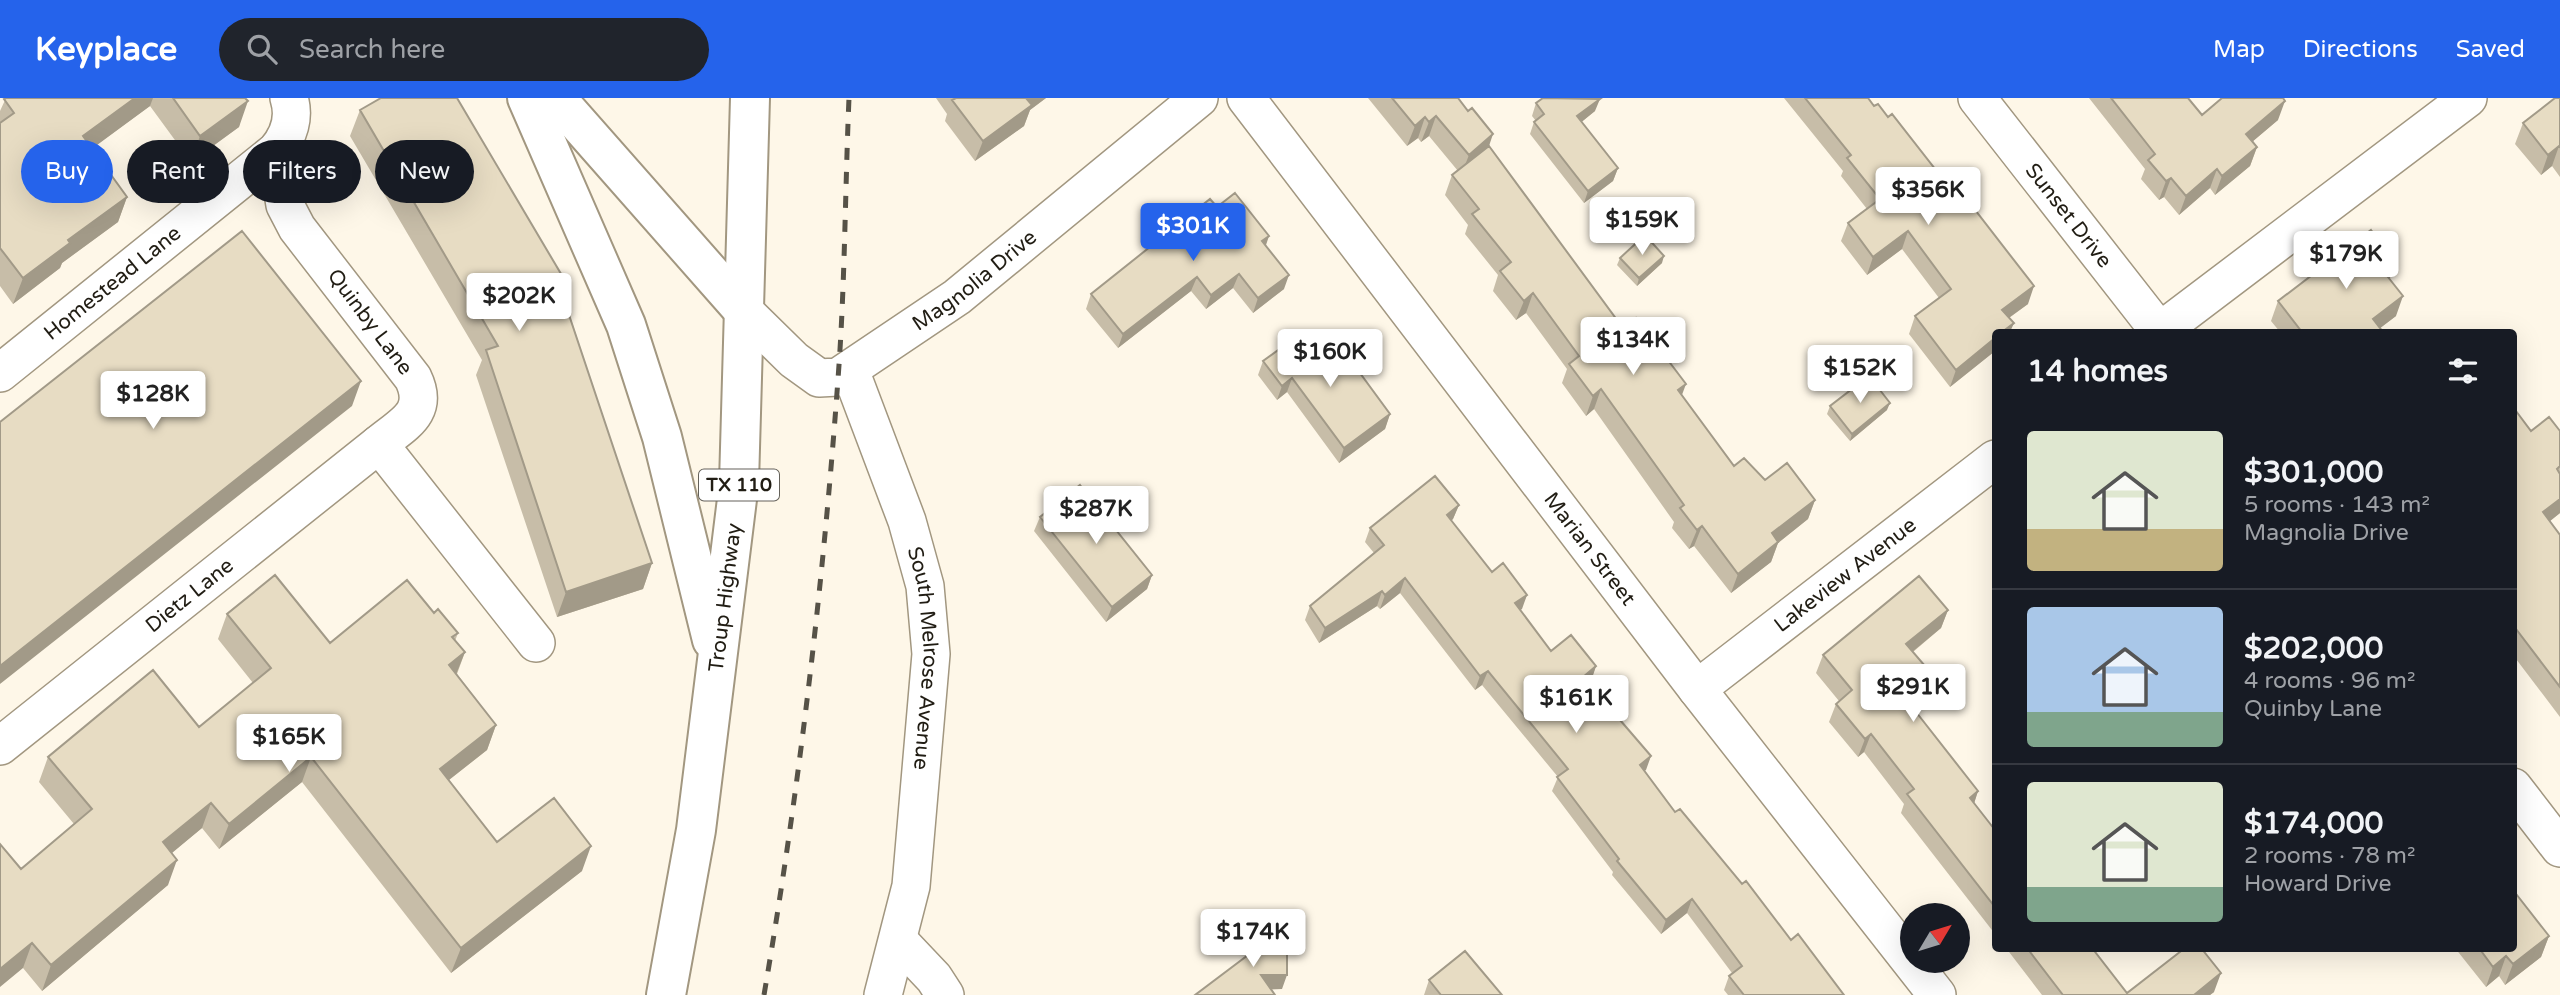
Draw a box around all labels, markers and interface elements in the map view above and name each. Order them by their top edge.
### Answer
search box [219,18,709,81]
text: Keyplace [35,30,177,69]
icon: search [243,30,281,68]
text: Search here [299,34,445,65]
text: Map [2213,35,2265,64]
text: Directions [2303,35,2418,64]
text: Saved [2456,35,2525,64]
chip: Buy [21,140,113,203]
chip: Rent [127,140,229,203]
chip: Filters [243,140,361,203]
chip: New [375,140,474,203]
street label: Sunset Drive [2020,158,2117,273]
pin: $356K [1879,167,1977,227]
text: $356K [1892,176,1964,204]
pin: $159K [1593,198,1691,257]
pin: $301K [1144,204,1242,263]
text: $159K [1606,206,1678,234]
text: $301K [1157,212,1229,240]
street label: Homestead Lane [39,220,186,345]
street label: Magnolia Drive [907,224,1042,336]
pin: $179K [2297,232,2395,291]
text: $179K [2310,240,2382,268]
street label: Quinby Lane [322,264,418,380]
pin: $202K [470,274,568,333]
text: $202K [483,282,555,310]
pin: $134K [1584,317,1682,377]
text: $134K [1597,326,1669,354]
pin: $160K [1281,330,1379,389]
text: $160K [1294,338,1366,366]
pin: $152K [1811,345,1909,405]
icon: filters [2444,352,2482,390]
text: 14 homes [2027,353,2168,390]
text: $152K [1824,354,1896,382]
pin: $128K [104,372,202,431]
text: $128K [117,380,189,408]
text: $301,000 [2244,454,2383,491]
icon: home [2083,459,2167,543]
road number: TX 110 [699,470,779,500]
pin: $287K [1047,486,1145,546]
street label: Marian Street [1539,487,1641,610]
text: 5 rooms · 143 m² [2244,491,2430,519]
text: $287K [1060,495,1132,523]
street label: Lakeview Avenue [1769,512,1921,637]
text: Magnolia Drive [2244,519,2409,547]
street label: Troup Highway [703,522,746,673]
street label: South Melrose Avenue [902,544,944,771]
street label: Dietz Lane [140,553,238,638]
text: $202,000 [2244,630,2383,667]
icon: home [2083,635,2167,719]
pin: $291K [1864,664,1962,724]
text: 4 rooms · 96 m² [2244,667,2415,695]
text: $291K [1877,673,1949,701]
pin: $161K [1527,676,1625,735]
text: $161K [1540,684,1612,712]
text: Quinby Lane [2244,695,2382,723]
pin: $165K [240,714,338,774]
text: $165K [253,723,325,751]
text: $174,000 [2244,805,2383,842]
icon: home [2083,810,2167,894]
text: 2 rooms · 78 m² [2244,842,2415,870]
text: Howard Drive [2244,870,2391,898]
north arrow [1900,903,1970,973]
map controls [1900,903,1970,973]
pin: $174K [1204,910,1302,969]
text: $174K [1217,918,1289,946]

